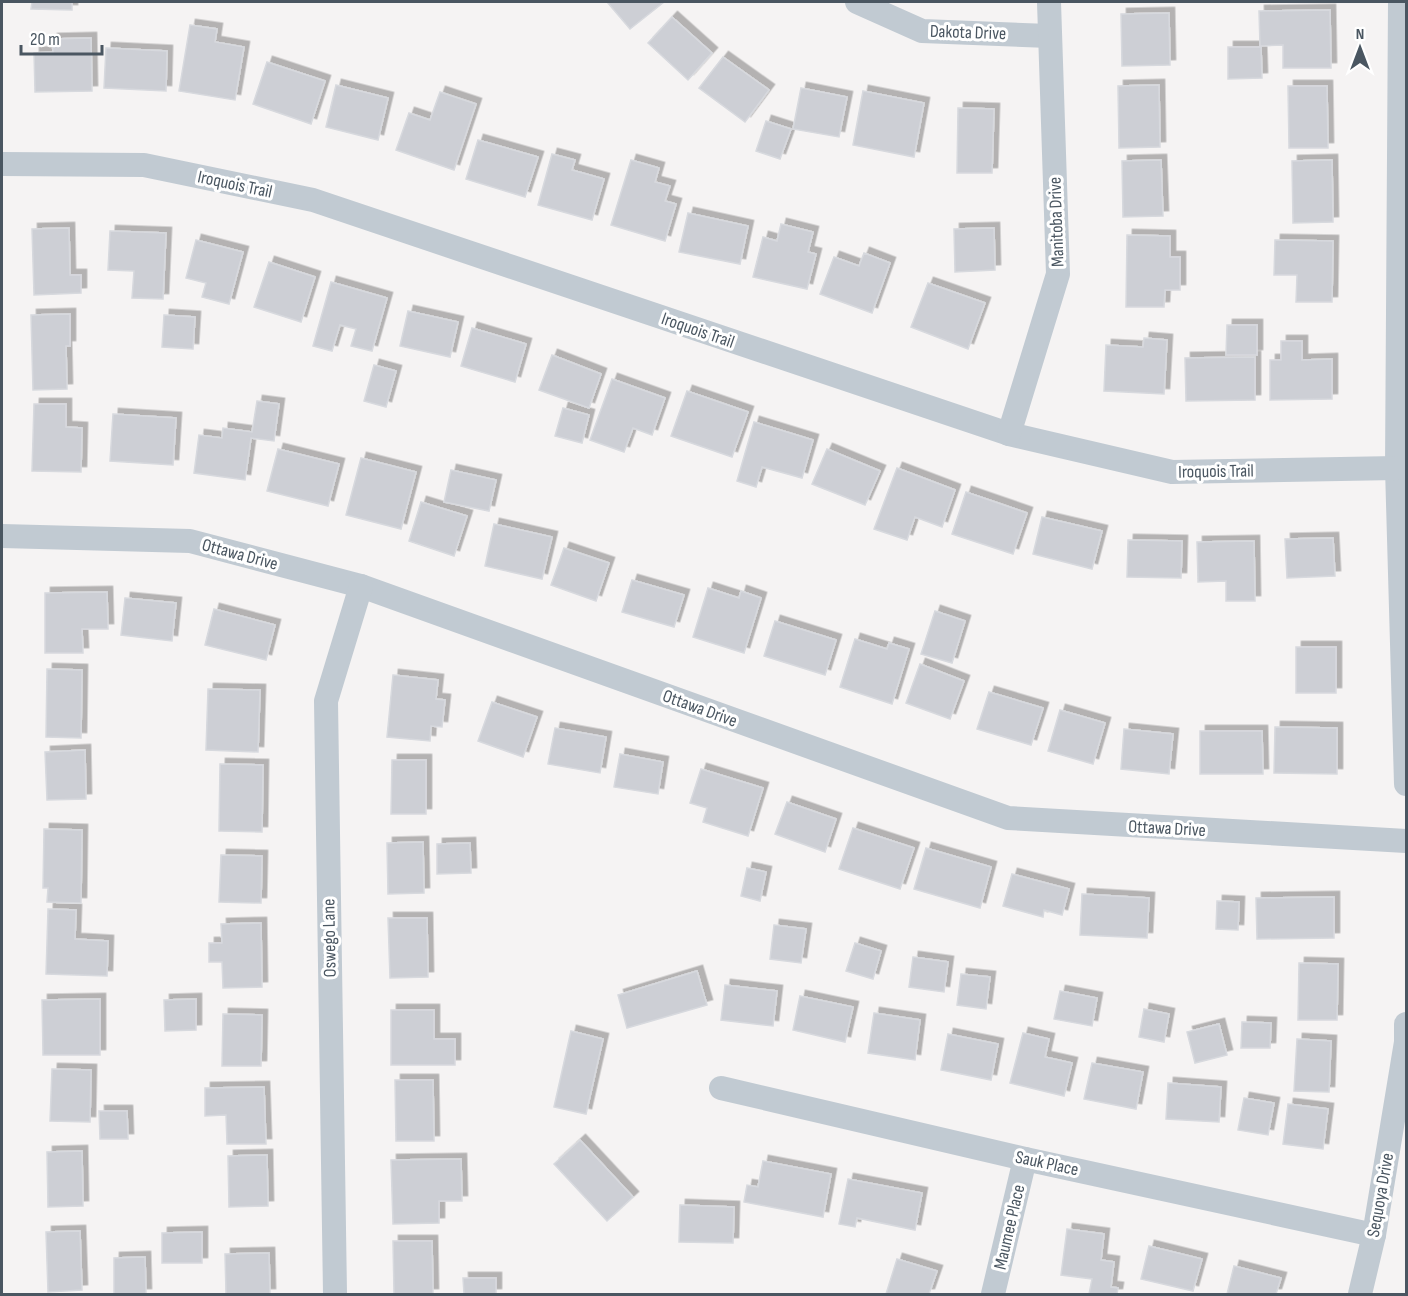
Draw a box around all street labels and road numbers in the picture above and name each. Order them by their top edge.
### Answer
street label: Dakota Drive [929,21,1006,44]
street label: Iroquois Trail [196,166,274,203]
street label: Manitoba Drive [1044,177,1069,267]
street label: Iroquois Trail [659,308,737,353]
street label: Iroquois Trail [1178,460,1254,483]
street label: Ottawa Drive [200,534,280,575]
street label: Ottawa Drive [660,685,740,732]
street label: Ottawa Drive [1128,816,1206,841]
street label: Oswego Lane [318,899,341,977]
street label: Sauk Place [1013,1147,1080,1180]
street label: Sequoya Drive [1363,1151,1398,1239]
street label: Maumee Place [990,1183,1029,1272]

